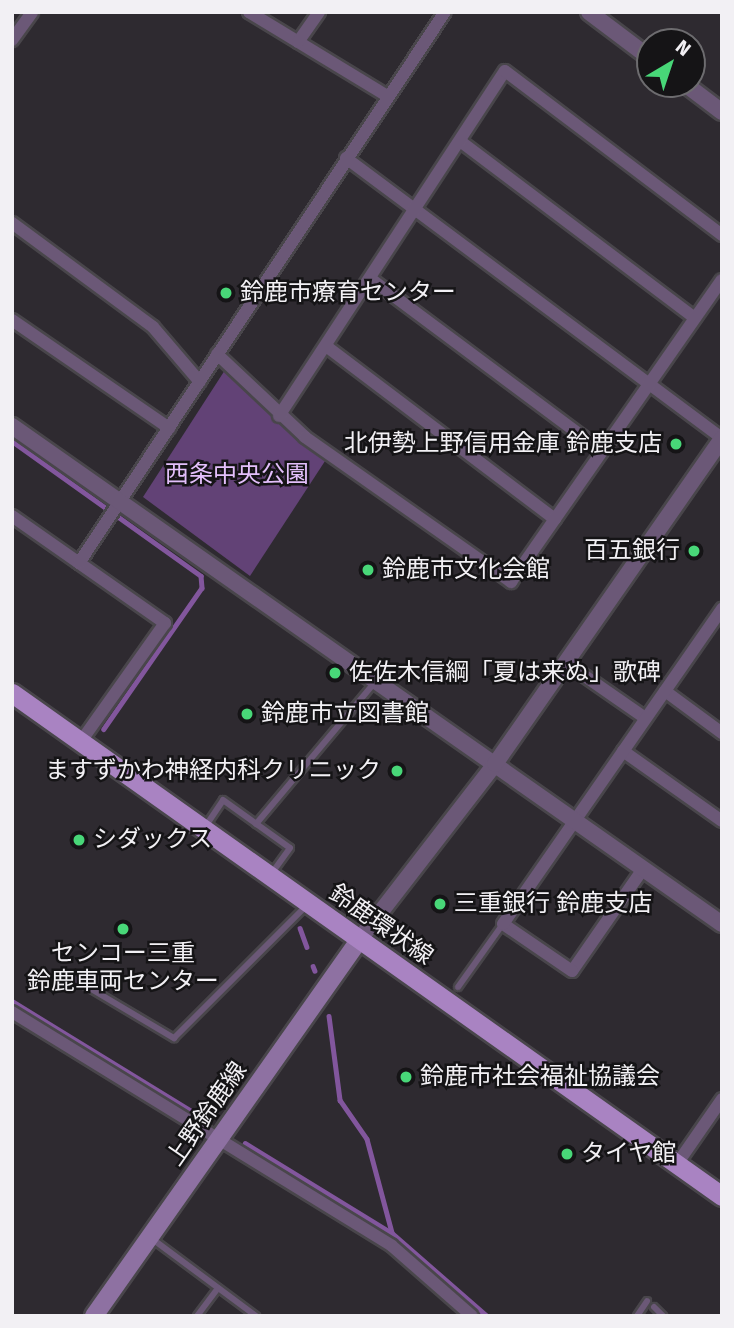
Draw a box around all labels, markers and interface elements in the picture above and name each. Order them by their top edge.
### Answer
north arrow [636,28,706,98]
text: N [671,35,695,61]
place label: 鈴鹿市療育センター [240,279,456,307]
marker: 鈴鹿市療育センター [218,285,234,301]
place label: 北伊勢上野信用金庫 鈴鹿支店 [344,430,662,458]
marker: 北伊勢上野信用金庫 鈴鹿支店 [668,436,684,452]
park label: 西条中央公園 [165,461,309,489]
place label: 百五銀行 [584,537,680,565]
marker: 百五銀行 [686,543,702,559]
place label: 鈴鹿市文化会館 [382,556,550,584]
marker: 鈴鹿市文化会館 [360,562,376,578]
place label: 佐佐木信綱「夏は来ぬ」歌碑 [349,659,661,687]
marker: 佐佐木信綱「夏は来ぬ」歌碑 [327,665,343,681]
place label: 鈴鹿市立図書館 [261,700,429,728]
marker: 鈴鹿市立図書館 [239,706,255,722]
place label: ますずかわ神経内科クリニック [45,757,381,785]
marker: ますずかわ神経内科クリニック [387,761,407,781]
place label: シダックス [93,826,213,854]
marker: シダックス [71,832,87,848]
street label: 鈴鹿環状線 [324,879,438,971]
place label: 三重銀行 鈴鹿支店 [454,890,652,918]
marker: 三重銀行 鈴鹿支店 [432,896,448,912]
marker: センコー三重 鈴鹿車両センター [115,921,131,937]
place label: センコー三重 鈴鹿車両センター [27,940,219,996]
street label: 上野鈴鹿線 [161,1057,253,1171]
place label: 鈴鹿市社会福祉協議会 [420,1063,660,1091]
marker: 鈴鹿市社会福祉協議会 [398,1069,414,1085]
place label: タイヤ館 [581,1140,677,1168]
marker: タイヤ館 [559,1146,575,1162]

